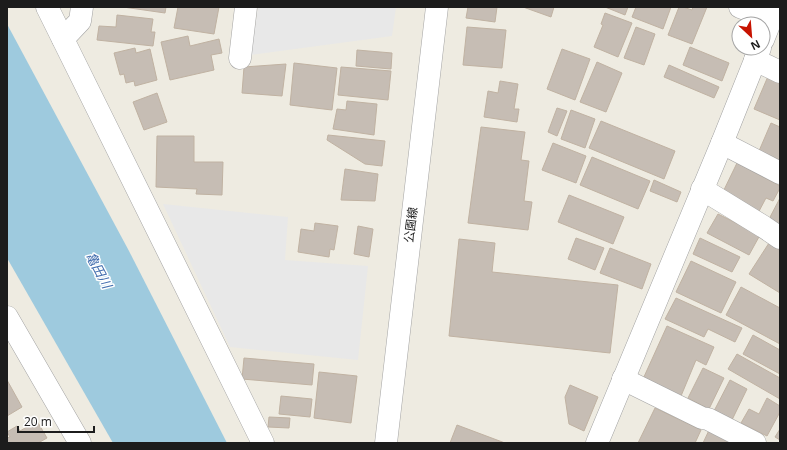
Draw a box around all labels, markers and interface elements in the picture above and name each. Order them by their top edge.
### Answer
north arrow [731,16,771,56]
text: N [748,37,763,54]
street label: 公園線 [400,206,421,244]
water label: 亀田川 [82,249,117,293]
scale bar [18,408,94,434]
text: 20 m [24,413,52,430]

